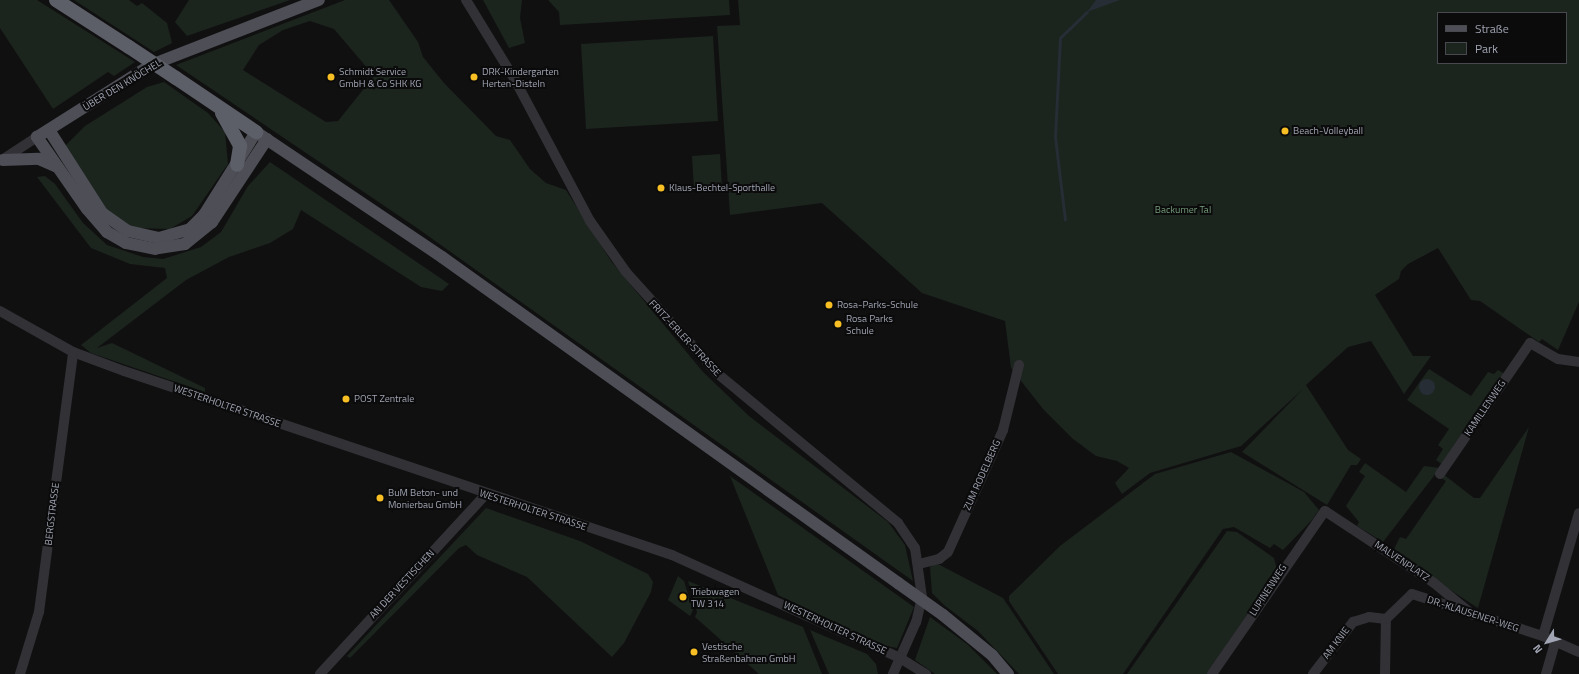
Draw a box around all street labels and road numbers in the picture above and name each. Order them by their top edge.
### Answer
street label: ÜBER DEN KNÖCHEL [81,57,163,113]
street label: FRITZ-ERLER-STRASSE [647,297,723,379]
street label: KAMILLENWEG [1462,378,1508,438]
street label: WESTERHOLTER STRASSE [172,382,282,430]
street label: ZUM RODELBERG [961,438,1003,512]
street label: BERGSTRASSE [42,482,62,546]
street label: WESTERHOLTER STRASSE [478,487,588,533]
street label: MALVENPLATZ [1372,538,1432,584]
street label: AN DER VESTISCHEN [367,547,437,621]
street label: LUPINENWEG [1247,562,1289,618]
street label: DR.-KLAUSENER-WEG [1426,594,1520,634]
street label: WESTERHOLTER STRASSE [782,599,888,657]
street label: AM KNIE [1320,625,1352,661]

